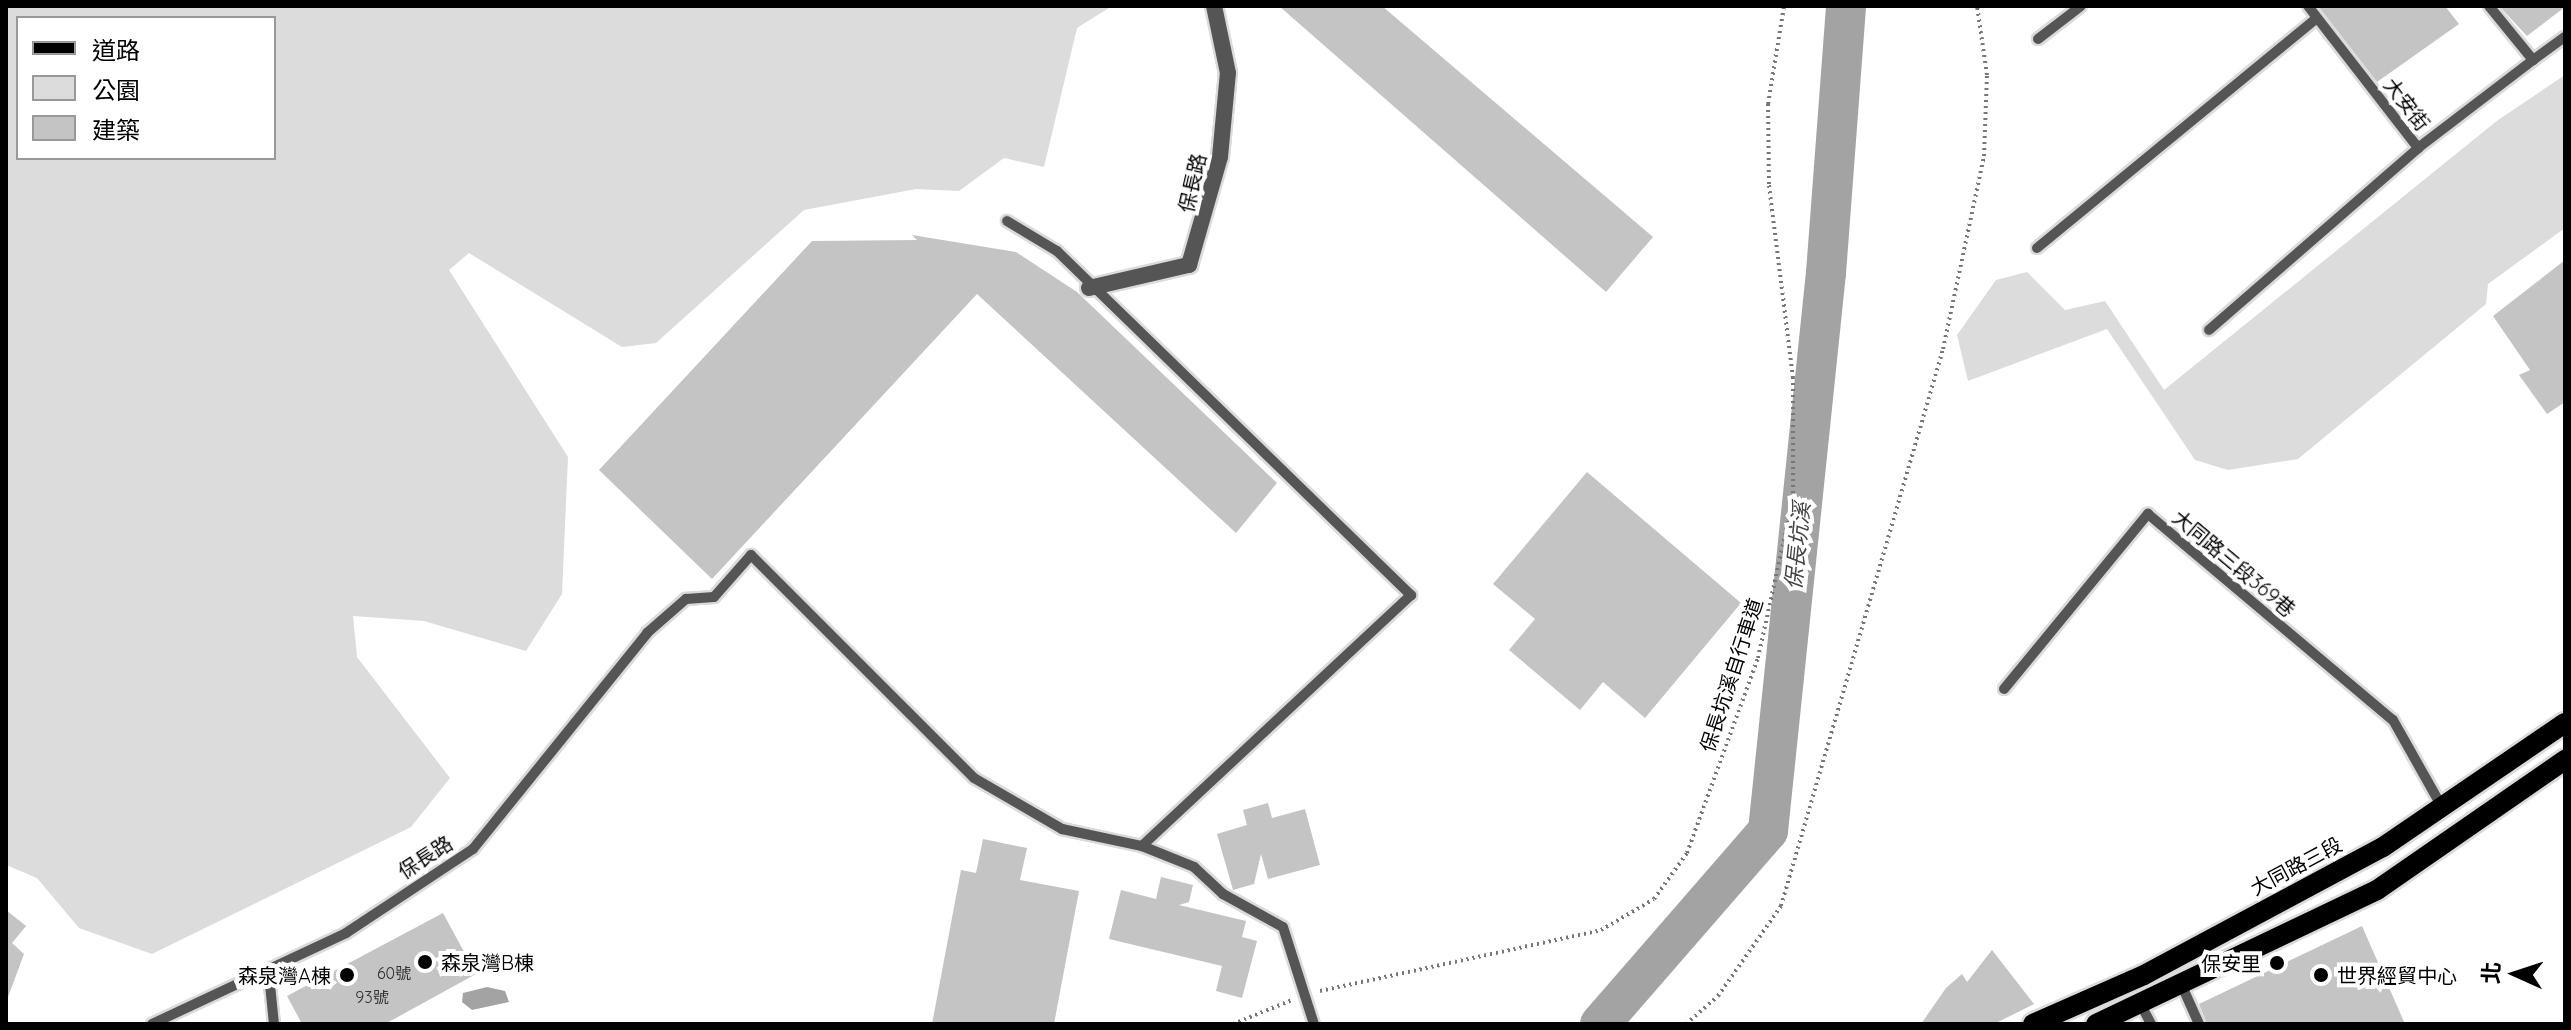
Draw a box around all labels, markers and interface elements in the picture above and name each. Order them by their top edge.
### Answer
legend [16,16,276,160]
text: 道路 [92,35,140,65]
street label: 大安街 [2379,73,2435,135]
text: 公園 [92,75,140,105]
text: 建築 [92,115,140,145]
street label: 保長路 [1174,151,1210,215]
water label: 保長坑溪 [1780,501,1816,591]
street label: 大同路三段369巷 [2168,505,2300,621]
street label: 保長坑溪自行車道 [1695,595,1767,755]
street label: 保長路 [393,831,457,883]
street label: 大同路三段 [2246,832,2346,900]
north arrow [2475,934,2555,1014]
place label: 森泉灣B棟 [441,950,534,974]
place label: 保安里 [2201,951,2261,975]
marker: 森泉灣B棟 [416,953,434,971]
marker: 保安里 [2268,954,2286,972]
text: 北 [2476,961,2506,984]
place label: 森泉灣A棟 [238,963,331,987]
house number: 60號 [377,963,411,983]
place label: 世界經貿中心 [2337,963,2457,987]
marker: 森泉灣A棟 [338,966,356,984]
marker: 世界經貿中心 [2312,966,2330,984]
house number: 93號 [355,987,389,1007]

